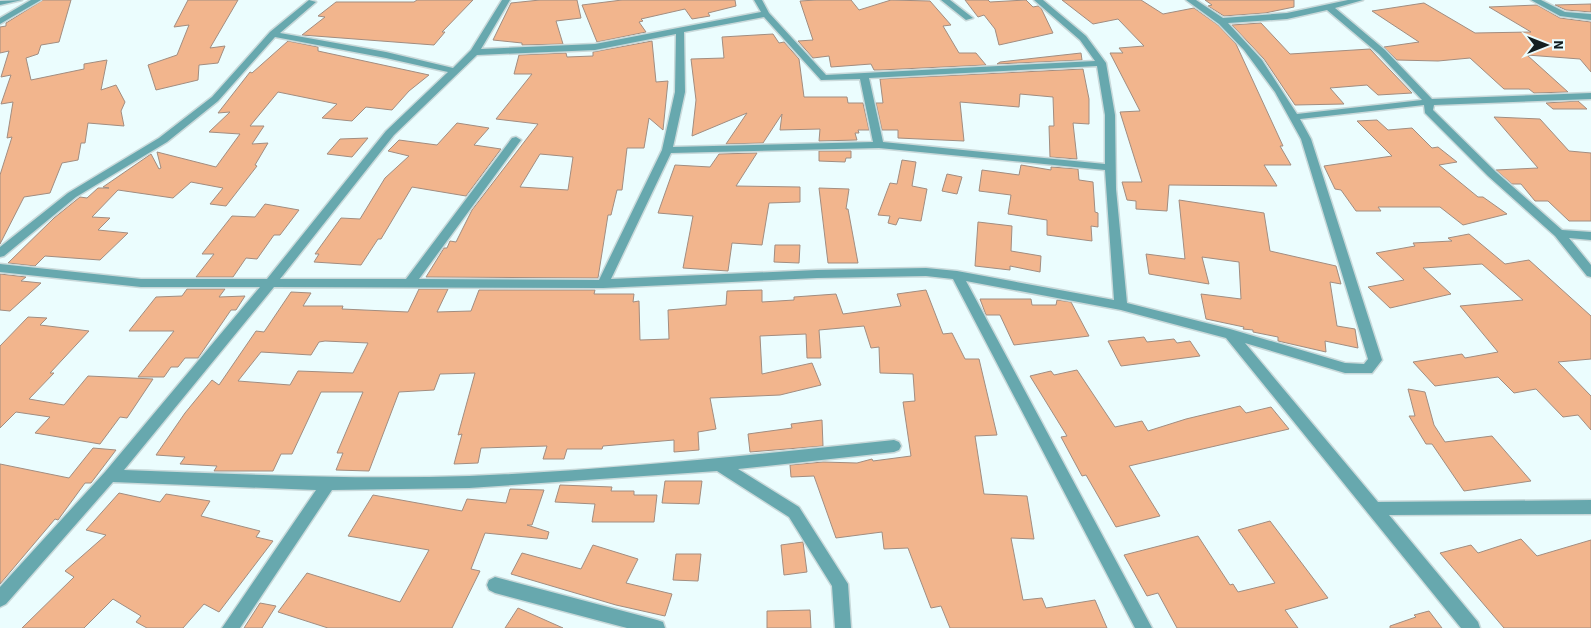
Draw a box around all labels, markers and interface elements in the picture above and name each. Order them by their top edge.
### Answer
north arrow [1521,20,1571,70]
text: N [1548,40,1568,50]

